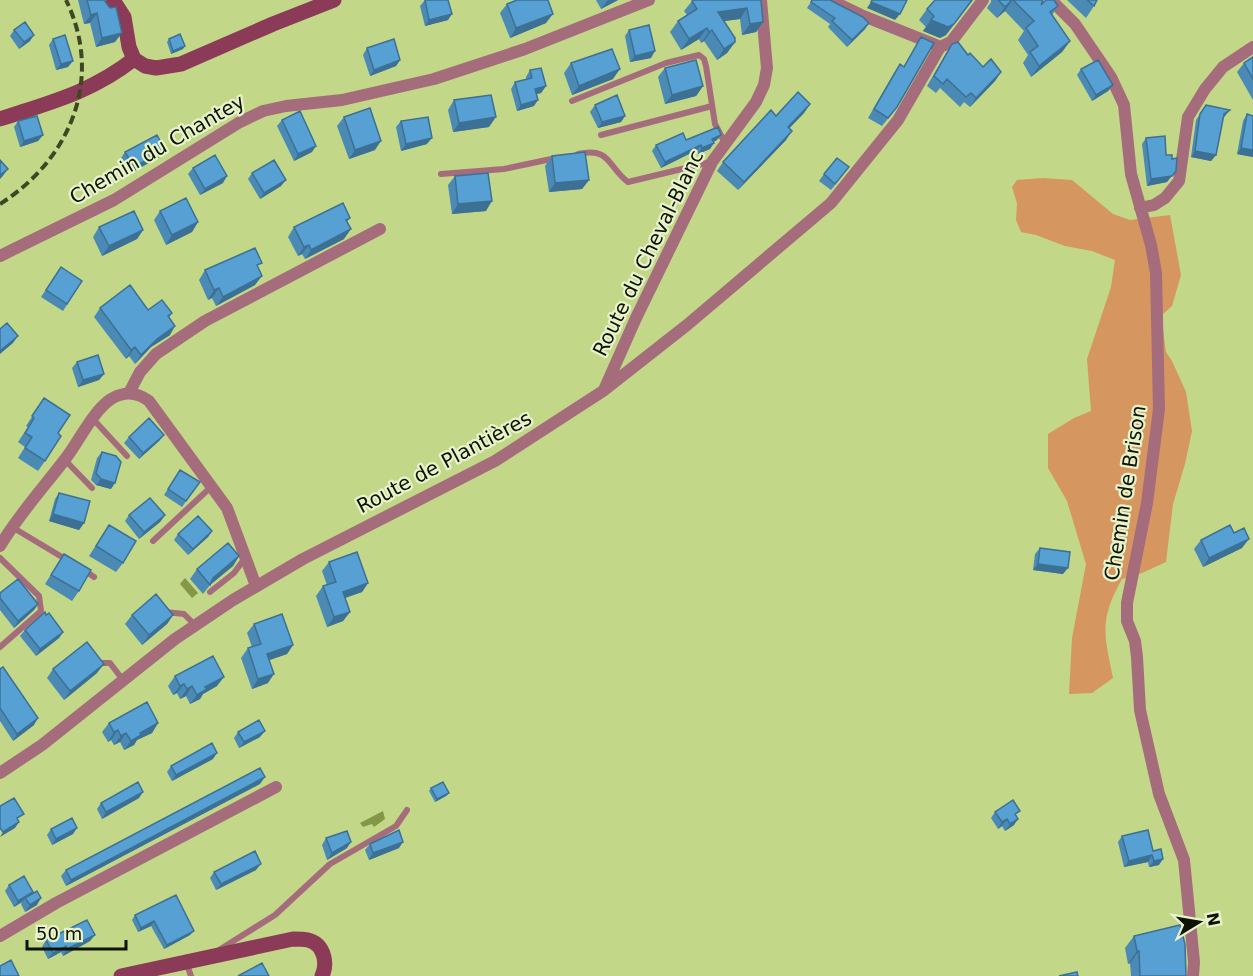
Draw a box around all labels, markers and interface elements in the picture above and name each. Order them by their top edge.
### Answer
street label: Chemin du Chantey [65,89,249,209]
street label: Route du Cheval-Blanc [588,146,708,360]
street label: Chemin de Brison [1099,404,1151,582]
street label: Route de Plantières [352,406,536,518]
north arrow [1169,892,1229,952]
text: N [1203,911,1224,928]
scale bar [27,913,126,951]
text: 50 m [36,923,82,944]

